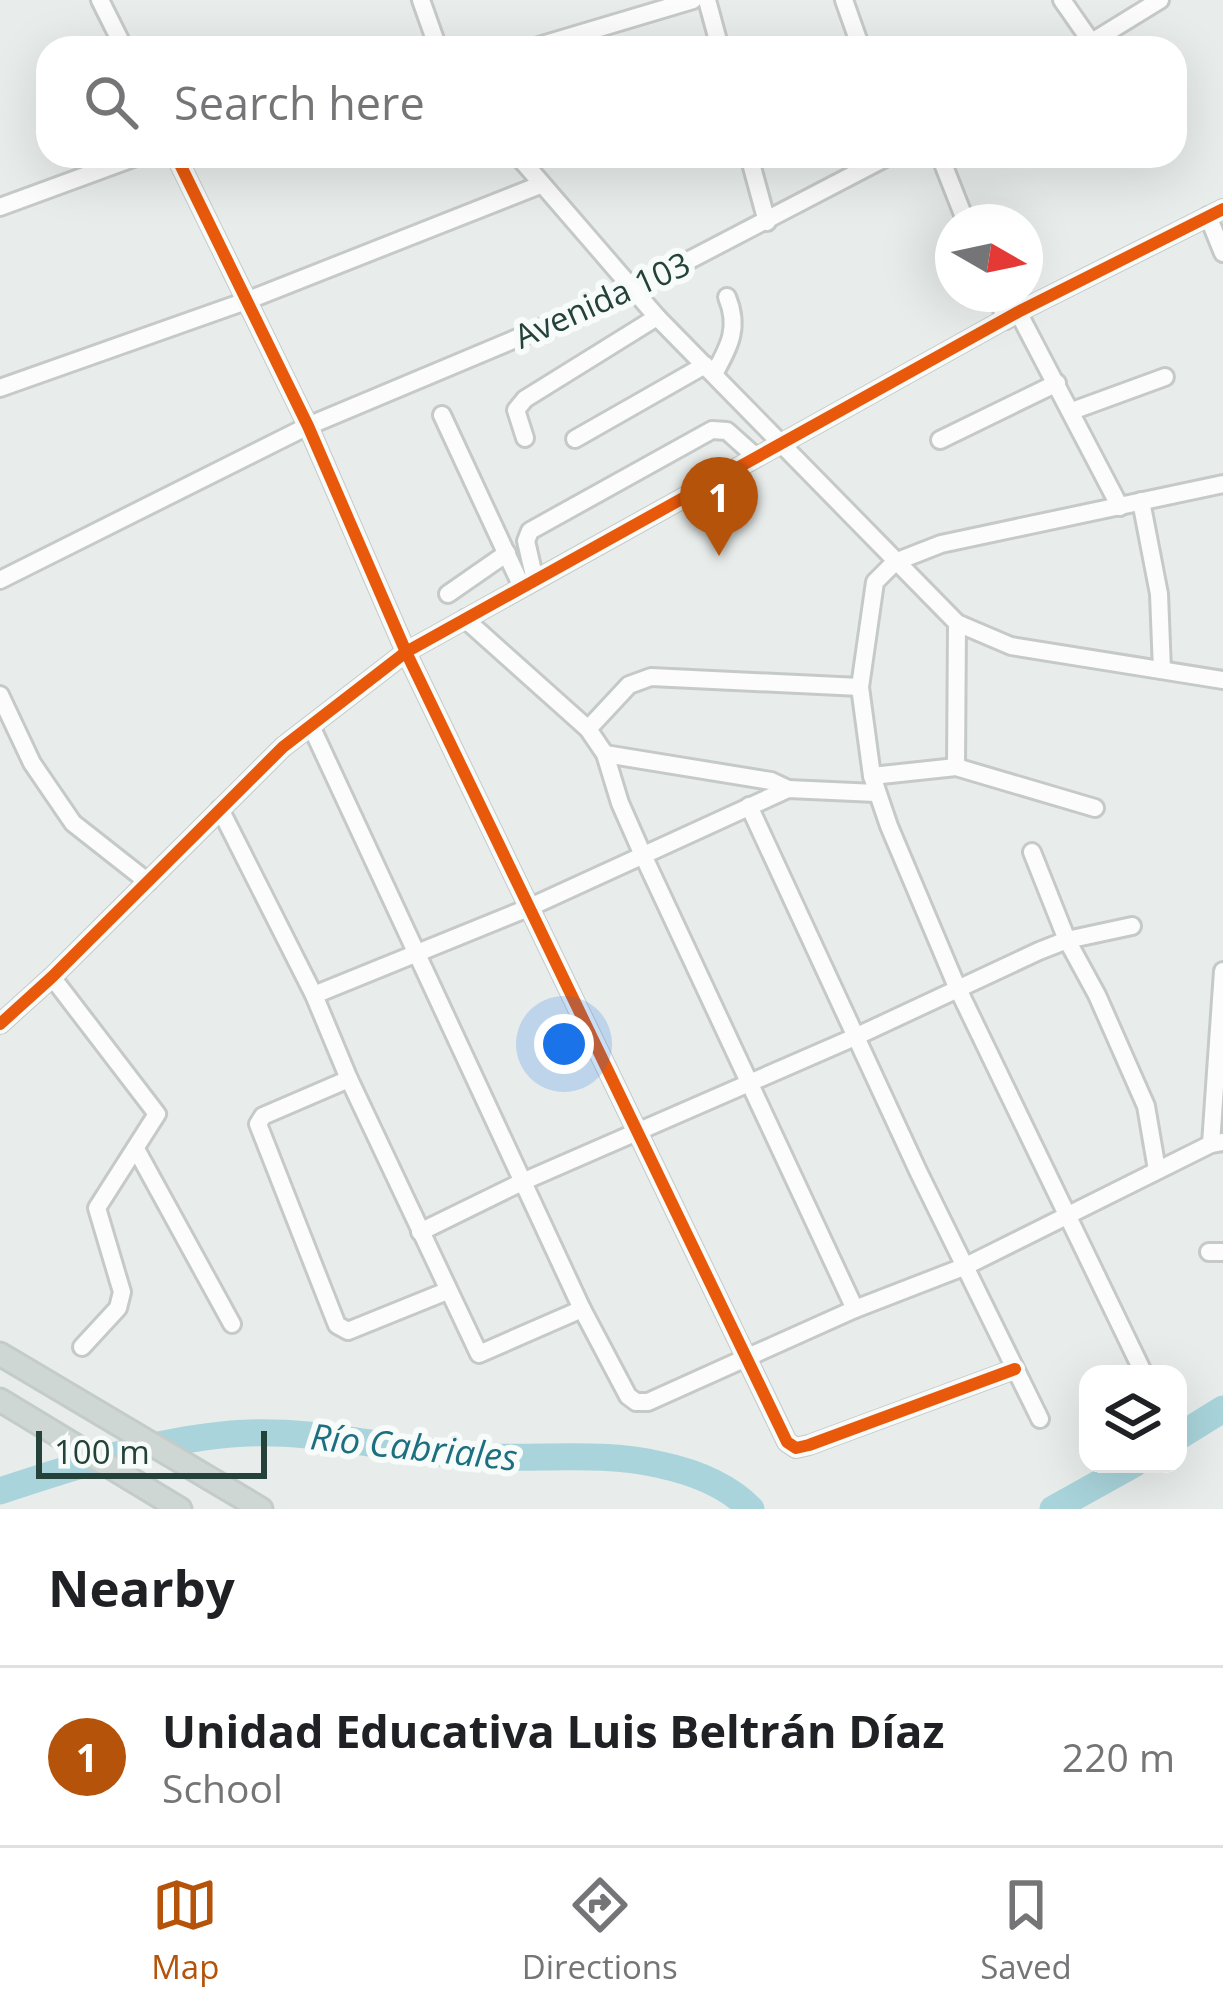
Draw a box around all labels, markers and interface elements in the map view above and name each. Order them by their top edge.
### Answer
search box [36,36,1187,168]
icon: search [78,69,144,135]
text: Search here [174,72,425,133]
north arrow [935,204,1043,312]
street label: Avenida 103 [507,241,697,358]
pin: 1 [680,457,758,556]
your location [534,1014,594,1074]
map controls [1079,1365,1187,1473]
button: layers [1079,1365,1187,1473]
water label: Río Cabriales [308,1411,520,1482]
scale bar [36,1425,267,1478]
text: 100 m [54,1429,150,1474]
text: Nearby [48,1552,235,1622]
text: Unidad Educativa Luis Beltrán Díaz [162,1700,944,1761]
text: 1 [76,1730,98,1783]
text: 220 m [1062,1730,1175,1783]
text: School [162,1761,283,1814]
tab: Map [151,1872,219,1989]
tab: Directions [522,1872,678,1989]
tab: Saved [980,1872,1072,1989]

